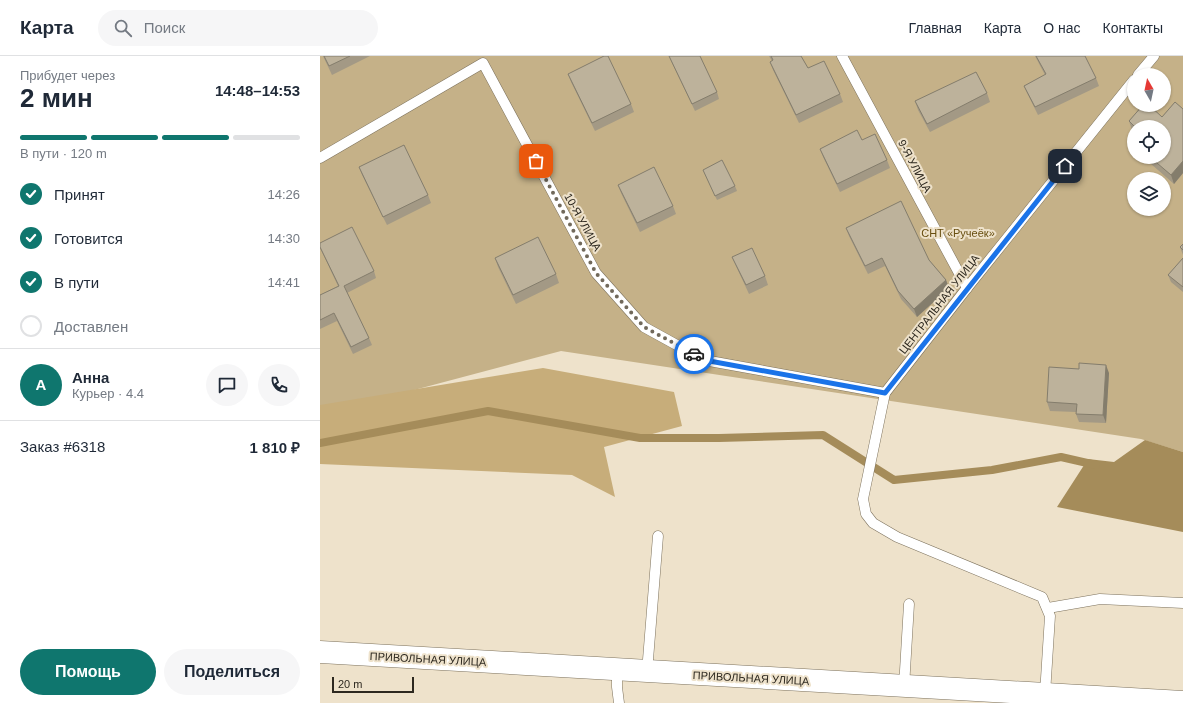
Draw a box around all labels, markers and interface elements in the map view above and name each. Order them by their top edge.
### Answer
search box [98,10,378,46]
text: Карта [20,17,74,38]
icon: search [112,17,134,39]
text: Поиск [144,19,185,36]
text: Главная [908,20,962,36]
text: Карта [984,20,1021,36]
text: О нас [1043,20,1081,36]
text: Контакты [1103,20,1163,36]
text: Прибудет через [20,68,115,83]
north arrow [1127,68,1171,112]
map controls [1127,68,1171,216]
text: 14:48–14:53 [215,82,300,99]
text: 2 мин [20,83,93,113]
button: locate [1127,120,1171,164]
street label: 9-Я УЛИЦА [896,138,934,195]
pin [519,144,553,178]
text: В пути · 120 m [20,146,107,161]
pin [1048,149,1082,183]
icon: bag [525,150,547,172]
icon: home [1054,155,1076,177]
button: layers [1127,172,1171,216]
icon: check [20,183,42,205]
text: Принят [54,186,105,203]
text: 14:26 [267,187,300,202]
street label: 10-Я УЛИЦА [562,191,604,254]
icon: check [20,227,42,249]
park label: СНТ «Ручеёк» [921,227,995,239]
text: Готовится [54,230,123,247]
text: 14:30 [267,231,300,246]
street label: ЦЕНТРАЛЬНАЯ УЛИЦА [897,252,982,356]
icon: check [20,271,42,293]
text: В пути [54,274,99,291]
text: 14:41 [267,275,300,290]
text: Доставлен [54,318,128,335]
courier [674,334,714,374]
icon: car [683,343,705,365]
button: chat [206,364,248,406]
button: phone [258,364,300,406]
text: Анна [72,369,109,386]
text: А [36,376,46,393]
text: Курьер · 4.4 [72,386,144,401]
text: Заказ #6318 [20,438,105,455]
text: 1 810 ₽ [250,439,300,456]
button: Помощь [20,649,156,695]
button: Поделиться [164,649,300,695]
street label: ПРИВОЛЬНАЯ УЛИЦА [370,650,487,668]
street label: ПРИВОЛЬНАЯ УЛИЦА [693,669,810,687]
scale bar [332,675,414,694]
text: 20 m [338,678,362,690]

